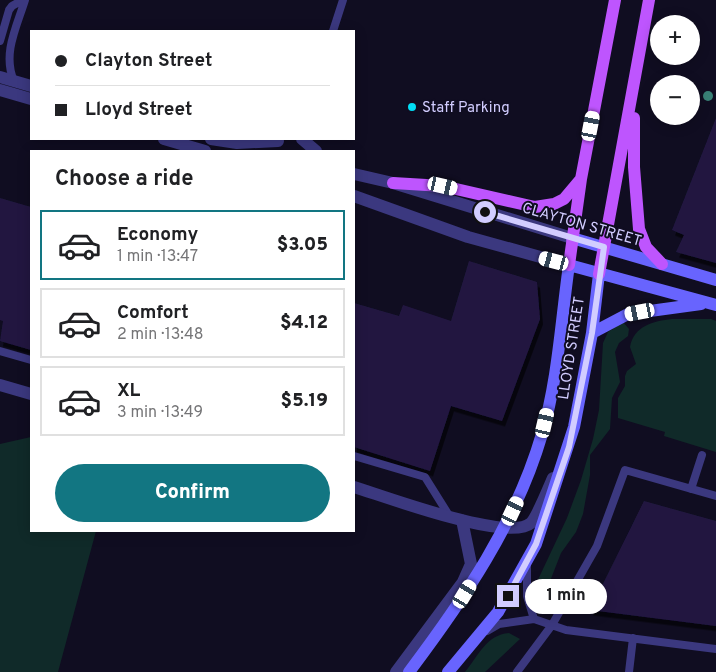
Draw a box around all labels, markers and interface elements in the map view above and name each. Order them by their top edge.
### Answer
map controls [650,15,700,125]
button: + [650,15,700,65]
text: Clayton Street [85,49,212,73]
button: − [650,75,700,125]
text: Lloyd Street [85,98,193,122]
place label: Staff Parking [422,99,510,118]
marker: Staff Parking [406,101,418,113]
car [580,110,601,142]
text: Choose a ride [55,166,193,193]
car [426,175,459,197]
street label: CLAYTON STREET [520,199,644,252]
route start [474,201,496,223]
icon: car [57,223,102,268]
text: Economy [117,223,198,247]
text: $3.05 [277,233,328,257]
text: 1 min · 13:47 [117,247,198,267]
car [537,250,570,272]
street label: LLOYD STREET [555,295,590,401]
icon: car [57,301,102,346]
text: Comfort [117,301,189,325]
car [623,302,656,322]
text: $4.12 [280,311,328,335]
text: 2 min · 13:48 [117,325,204,345]
icon: car [57,379,102,424]
text: XL [117,379,140,403]
text: $5.19 [281,389,328,413]
text: 3 min · 13:49 [117,403,203,423]
car [534,407,555,439]
button: Confirm [55,464,330,522]
car [499,494,526,528]
car [450,577,479,611]
callout: 1 min [526,578,608,614]
route end [497,585,519,607]
text: 1 min [546,586,586,606]

